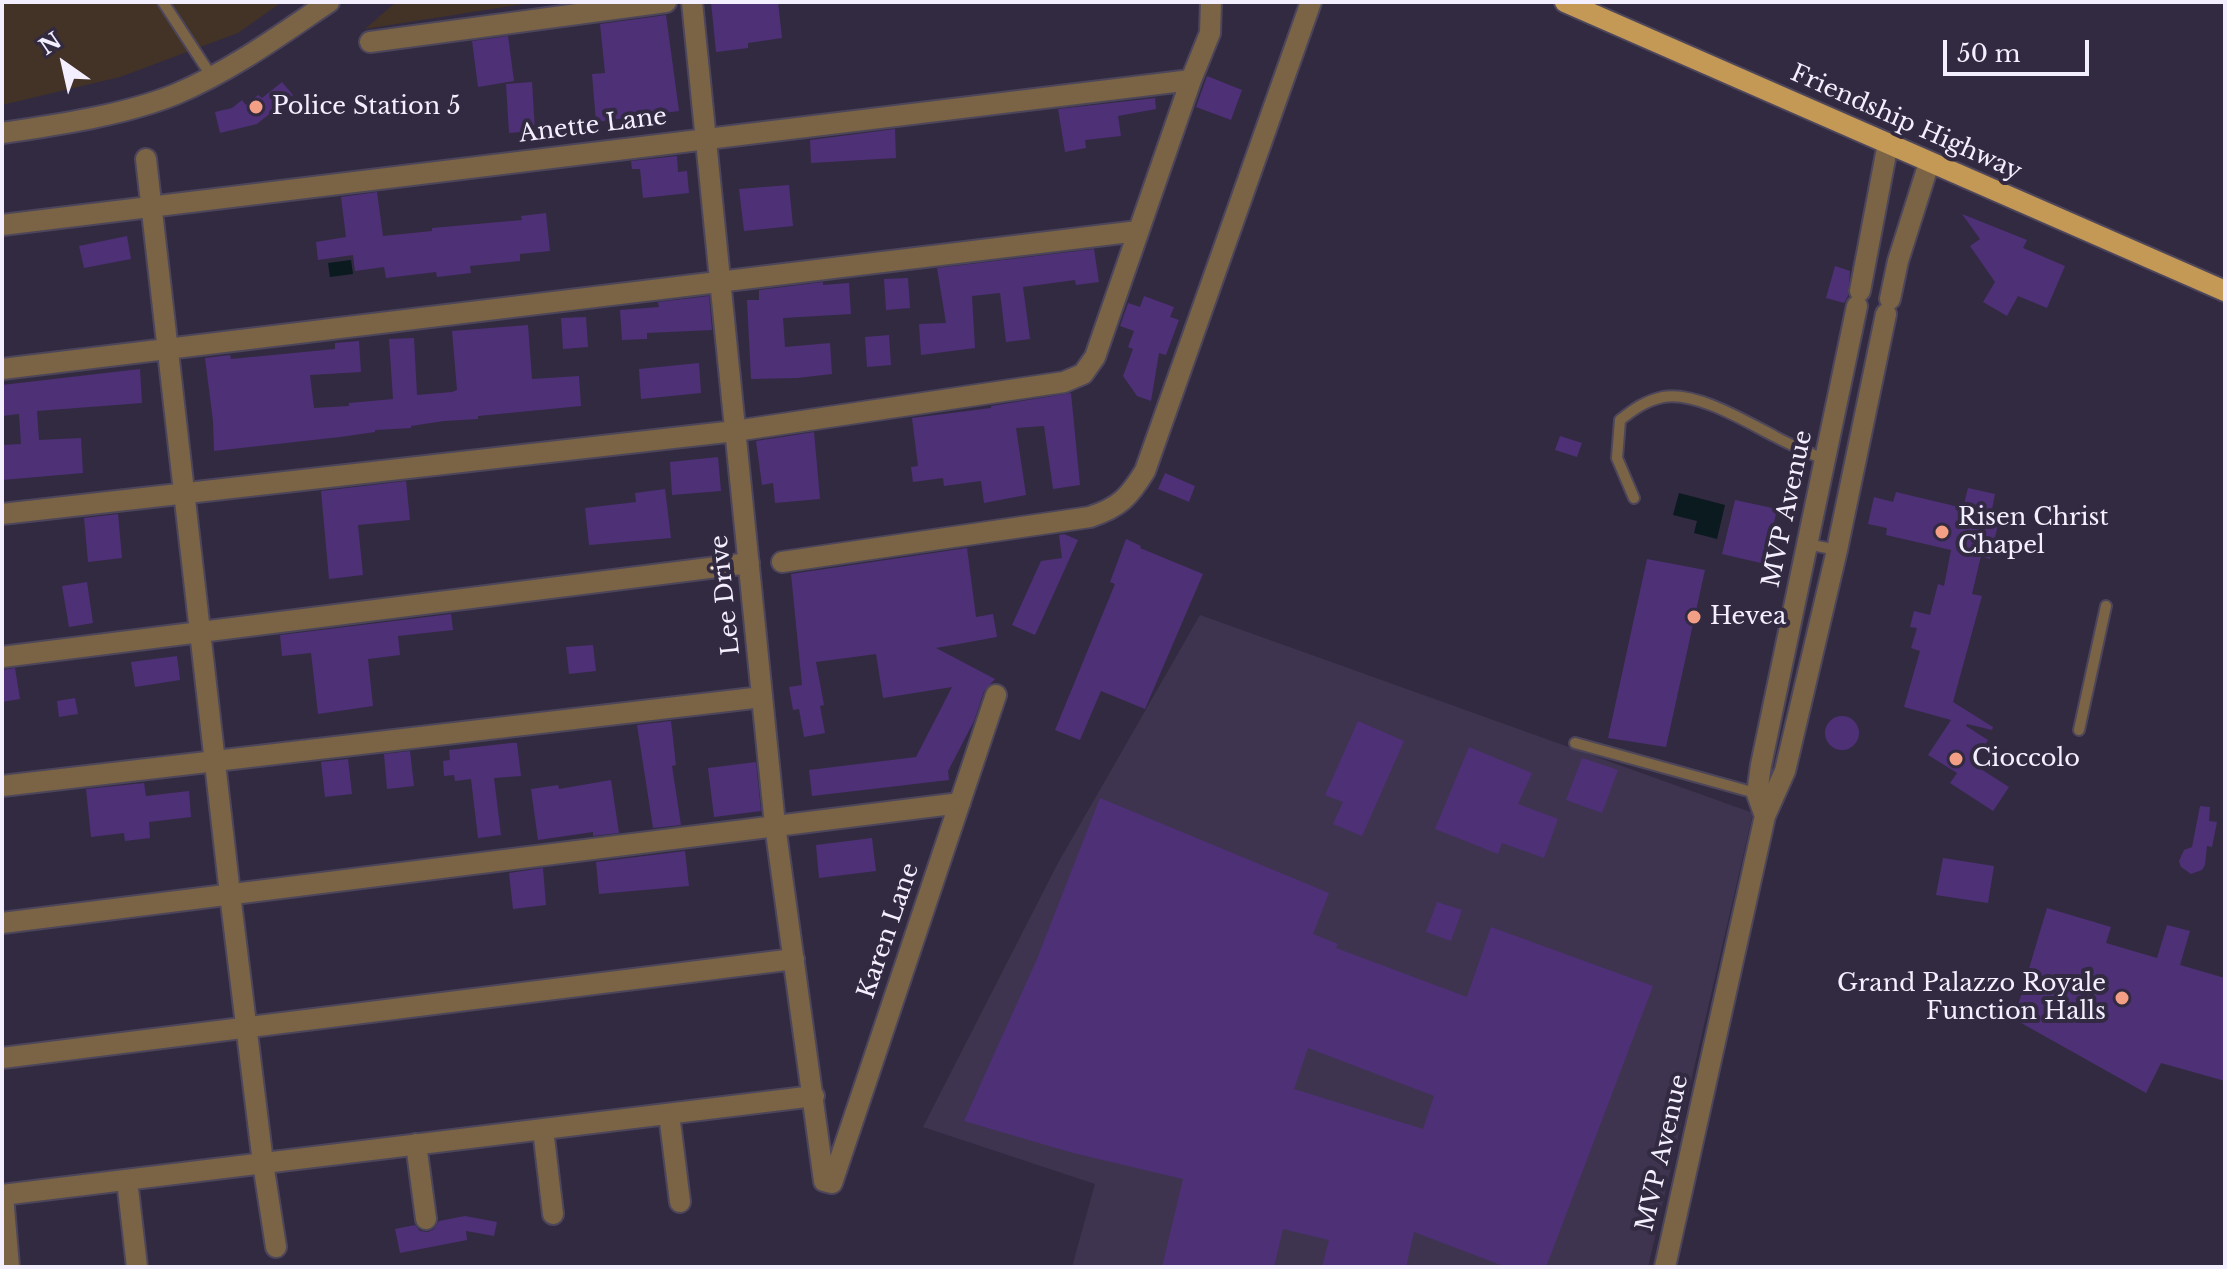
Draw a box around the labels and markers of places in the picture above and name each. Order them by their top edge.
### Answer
place label: Police Station 5 [272,93,461,121]
marker: Police Station 5 [247,98,265,116]
place label: Risen Christ Chapel [1958,504,2109,560]
marker: Risen Christ Chapel [1933,523,1951,541]
place label: Hevea [1710,603,1786,631]
marker: Hevea [1685,608,1703,626]
place label: Cioccolo [1972,745,2080,773]
marker: Cioccolo [1947,750,1965,768]
place label: Grand Palazzo Royale Function Halls [1837,970,2106,1026]
marker: Grand Palazzo Royale Function Halls [2113,989,2131,1007]

